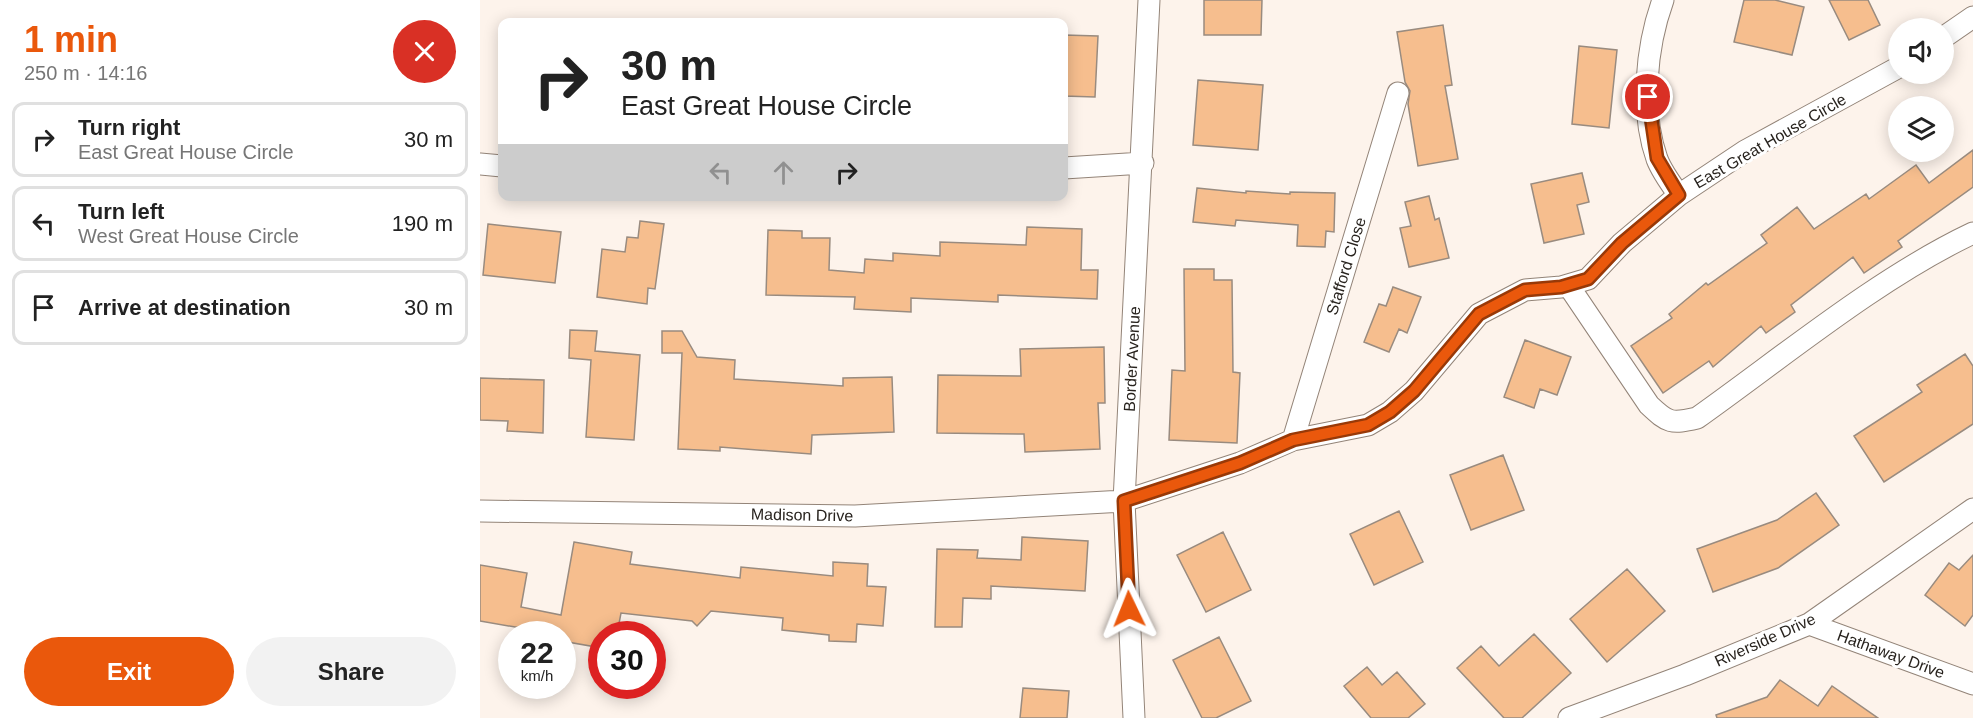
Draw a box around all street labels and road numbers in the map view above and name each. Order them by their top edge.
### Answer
street label: East Great House Circle [1691,90,1849,191]
street label: Stafford Close [1323,215,1369,317]
street label: Border Avenue [1121,306,1143,412]
street label: Madison Drive [751,506,853,524]
street label: Riverside Drive [1712,610,1818,670]
street label: Hathaway Drive [1835,627,1947,681]

